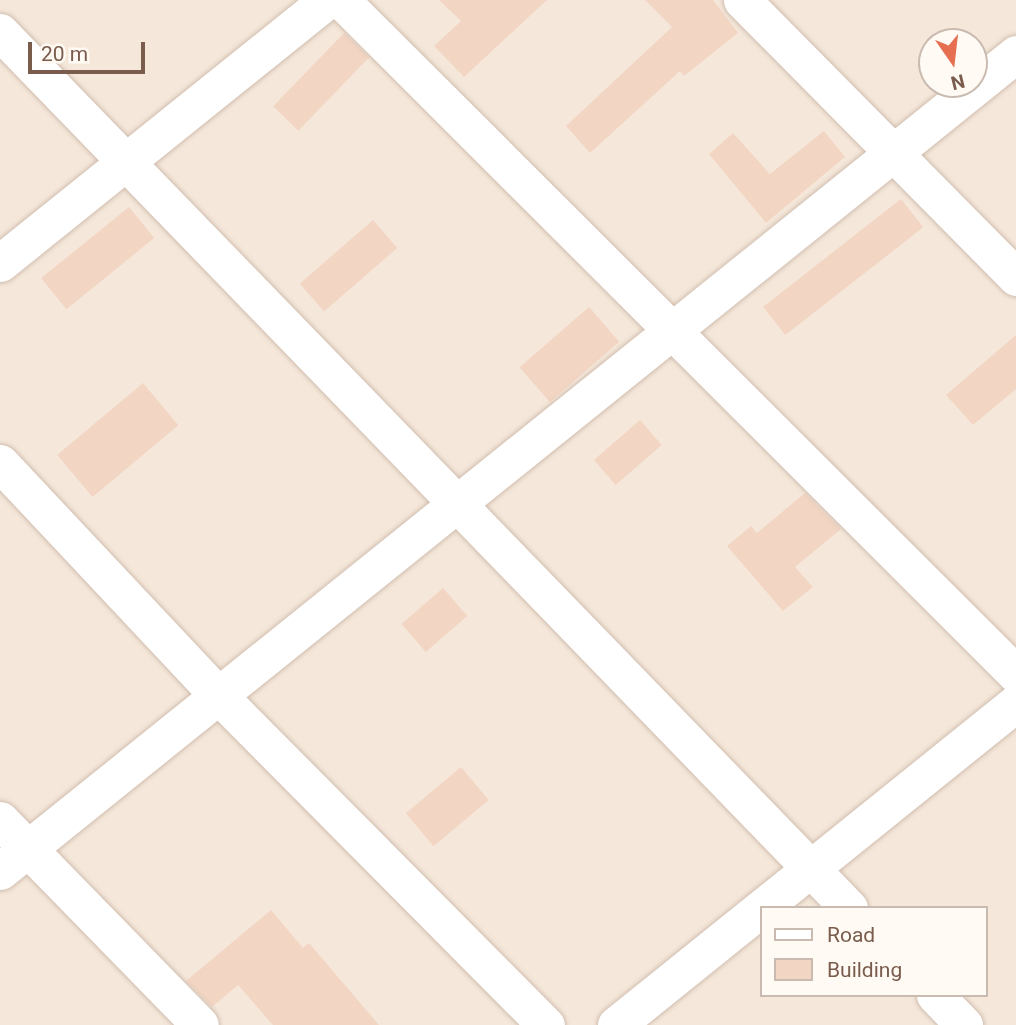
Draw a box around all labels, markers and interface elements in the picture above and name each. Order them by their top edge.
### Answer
scale bar [32,28,149,72]
north arrow [918,28,988,98]
text: 20 m [41,42,88,66]
text: N [948,69,967,95]
legend [760,906,988,997]
text: Road [827,923,875,947]
text: Building [827,958,902,982]

